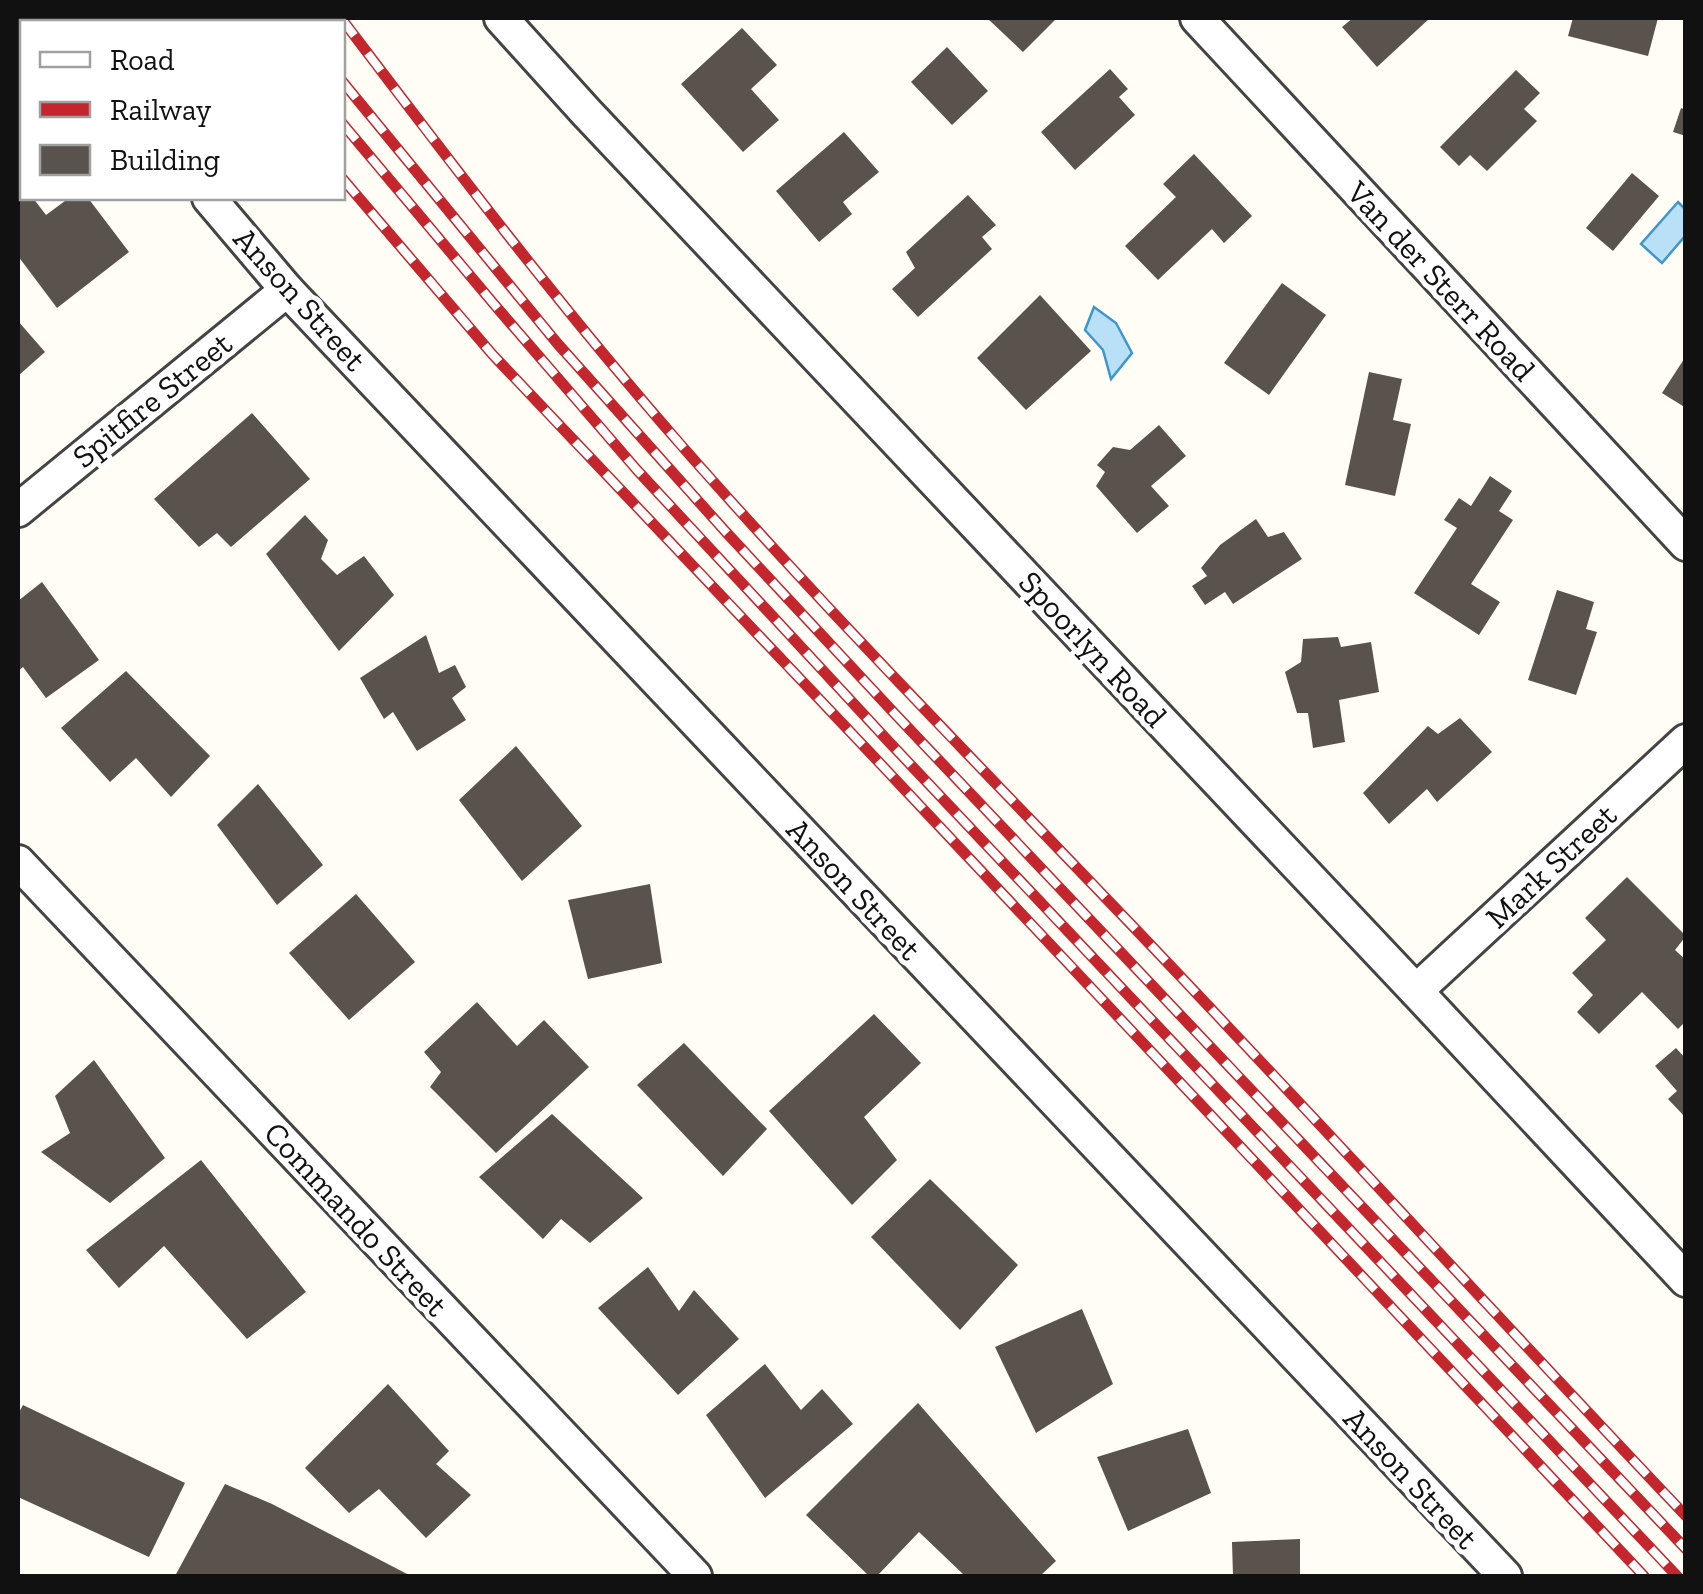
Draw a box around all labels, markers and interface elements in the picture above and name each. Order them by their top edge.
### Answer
legend [20,20,345,200]
text: Road [110,42,175,78]
text: Railway [110,92,212,128]
text: Building [110,142,220,178]
street label: Van der Sterr Road [1338,173,1543,389]
street label: Anson Street [226,220,374,378]
street label: Spitfire Street [65,324,239,476]
street label: Spoorlyn Road [1011,563,1175,735]
street label: Mark Street [1478,796,1624,936]
street label: Anson Street [779,810,929,968]
street label: Commando Street [256,1114,456,1324]
street label: Anson Street [1336,1399,1486,1557]

